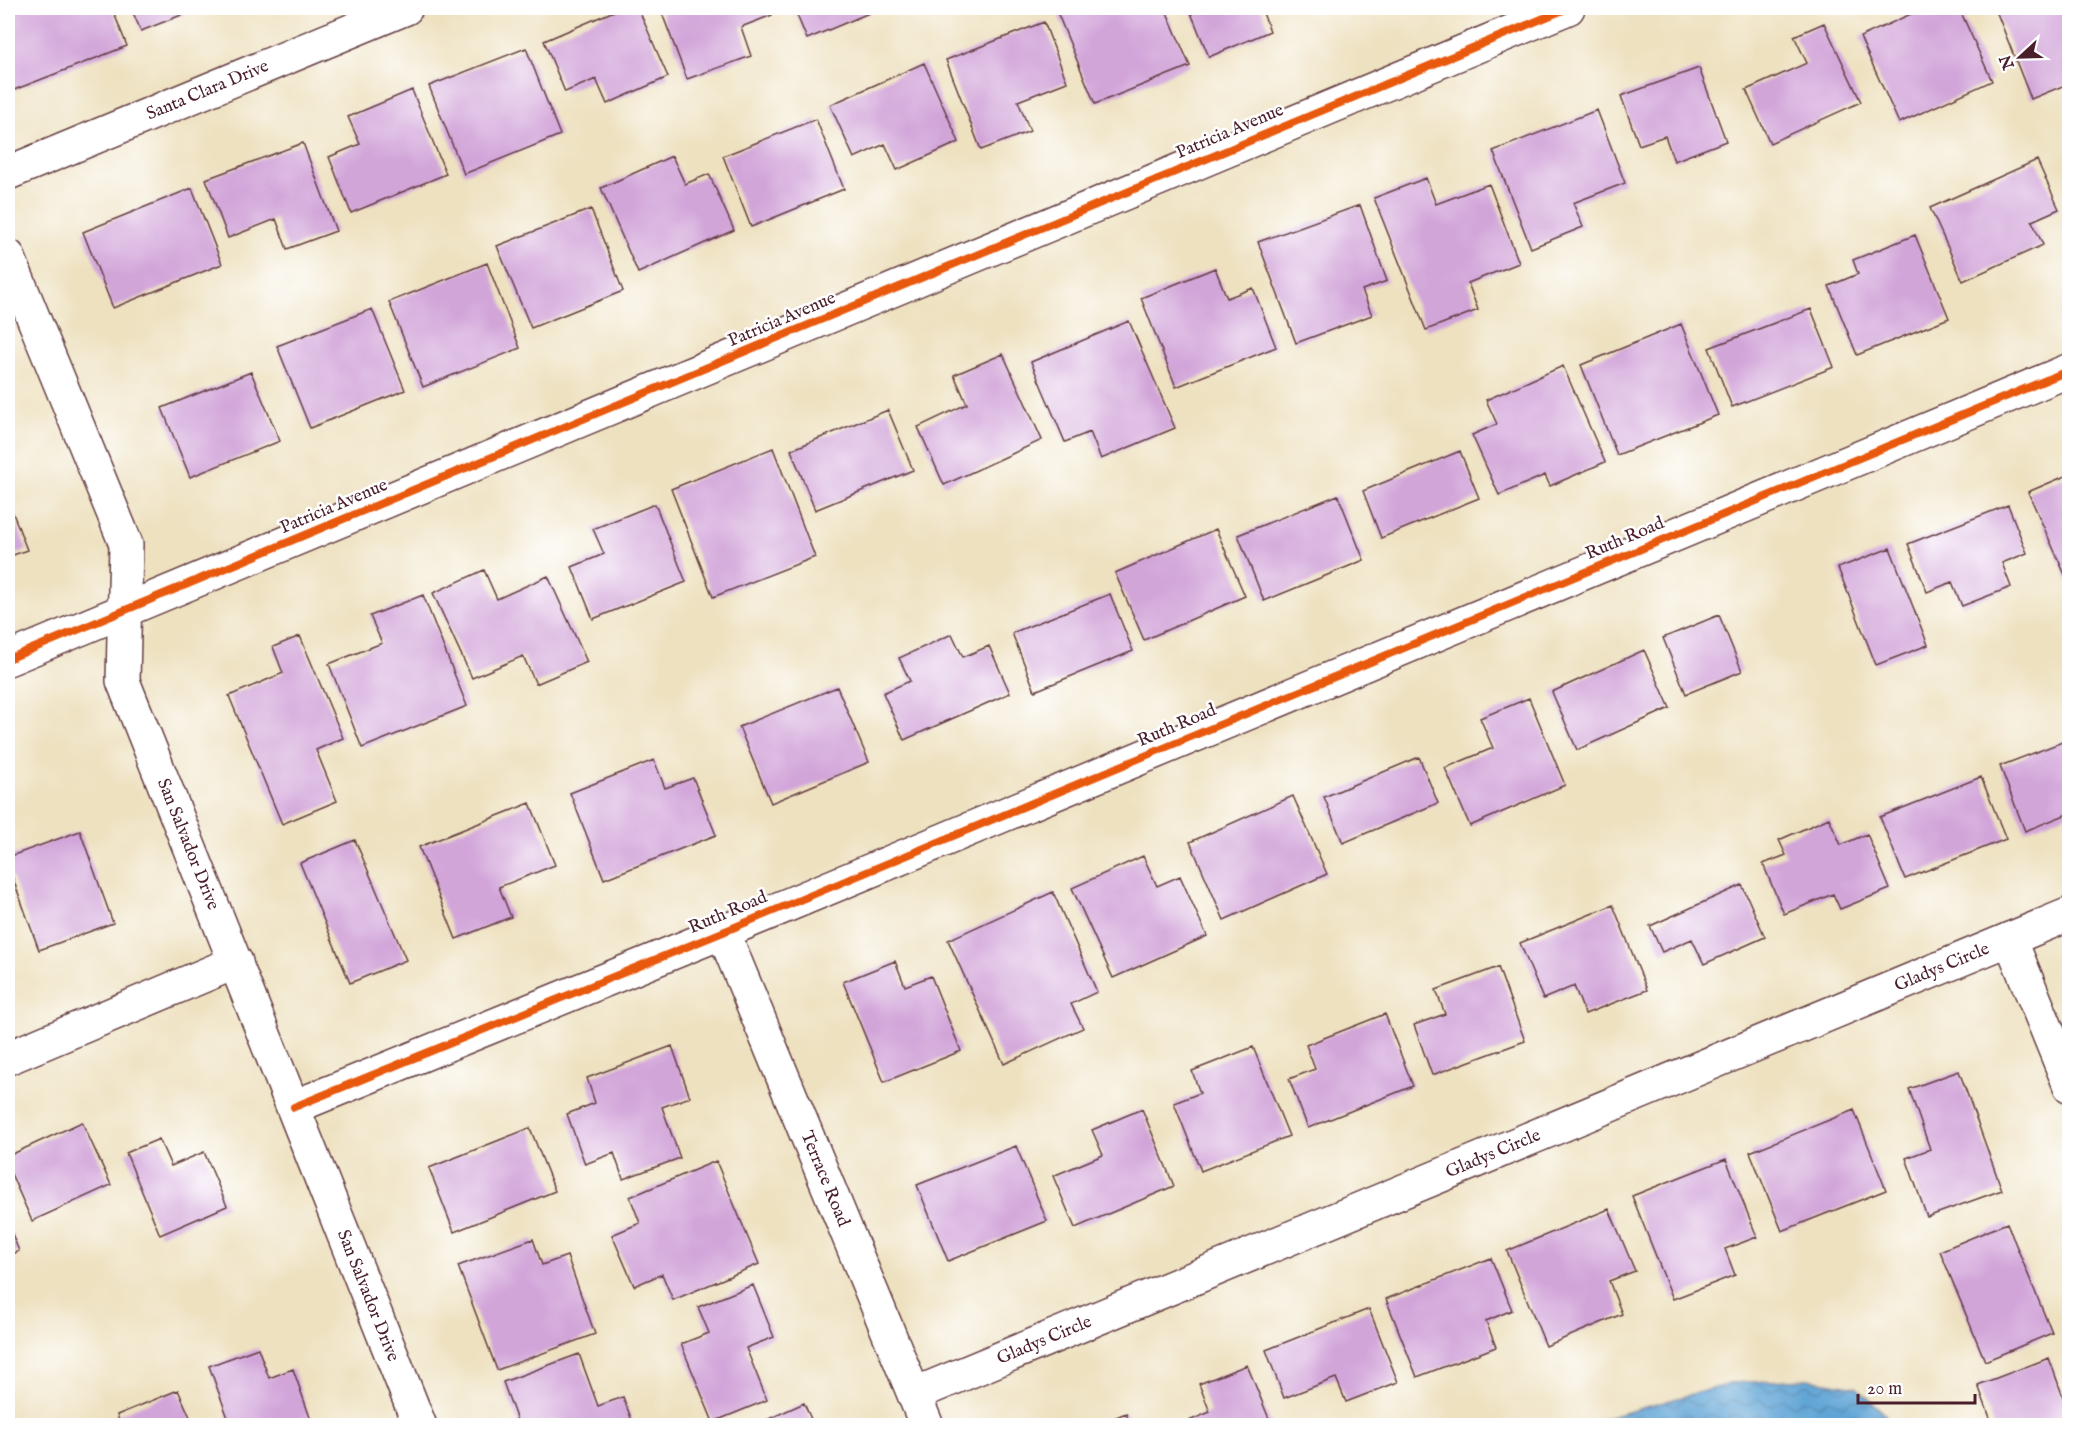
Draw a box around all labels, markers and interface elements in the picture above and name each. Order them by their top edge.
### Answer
north arrow [1990,27,2050,87]
text: N [1996,52,2020,73]
street label: Santa Clara Drive [143,55,272,126]
street label: Patricia Avenue [1173,99,1287,165]
street label: Patricia Avenue [725,287,839,353]
street label: Patricia Avenue [277,474,391,540]
street label: Ruth Road [1582,512,1668,566]
street label: Ruth Road [1134,699,1220,753]
street label: San Salvador Drive [152,775,225,913]
street label: Ruth Road [685,886,771,940]
street label: Gladys Circle [1891,937,1993,997]
street label: Gladys Circle [1442,1124,1544,1184]
street label: Terrace Road [795,1128,855,1230]
street label: San Salvador Drive [331,1227,405,1365]
street label: Gladys Circle [993,1310,1095,1370]
scale bar [1858,1367,1975,1405]
text: 20 m [1867,1378,1902,1401]

